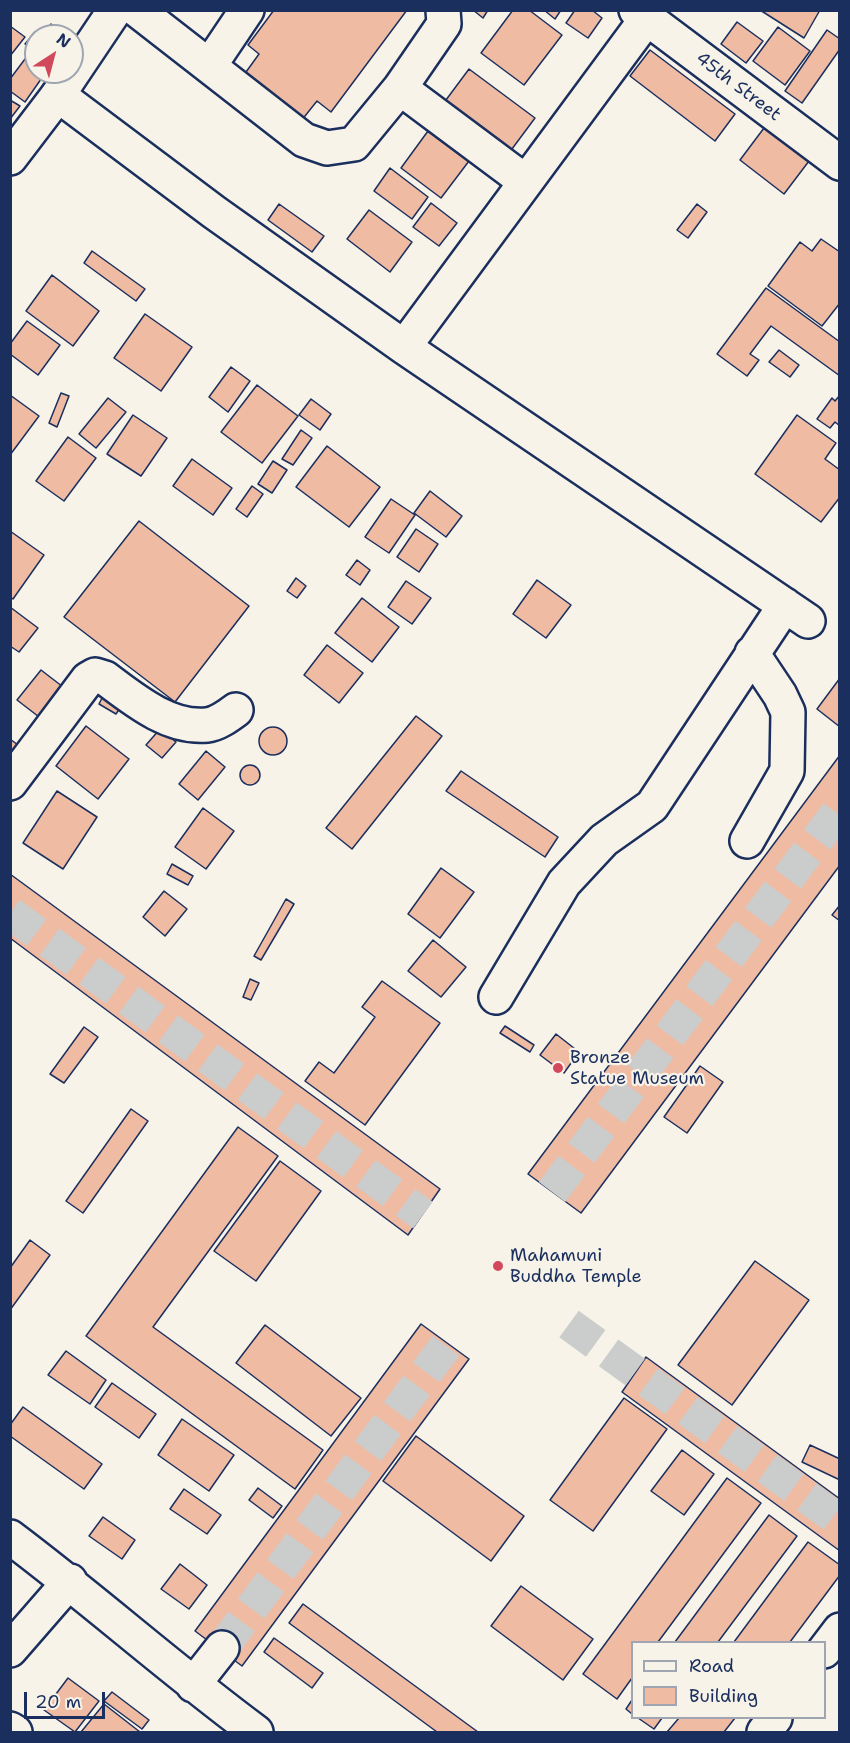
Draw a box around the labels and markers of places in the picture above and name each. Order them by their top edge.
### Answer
place label: Bronze Statue Museum [570,1047,704,1090]
marker: Bronze Statue Museum [551,1061,565,1075]
place label: Mahamuni Buddha Temple [510,1245,642,1288]
marker: Mahamuni Buddha Temple [491,1259,505,1273]

